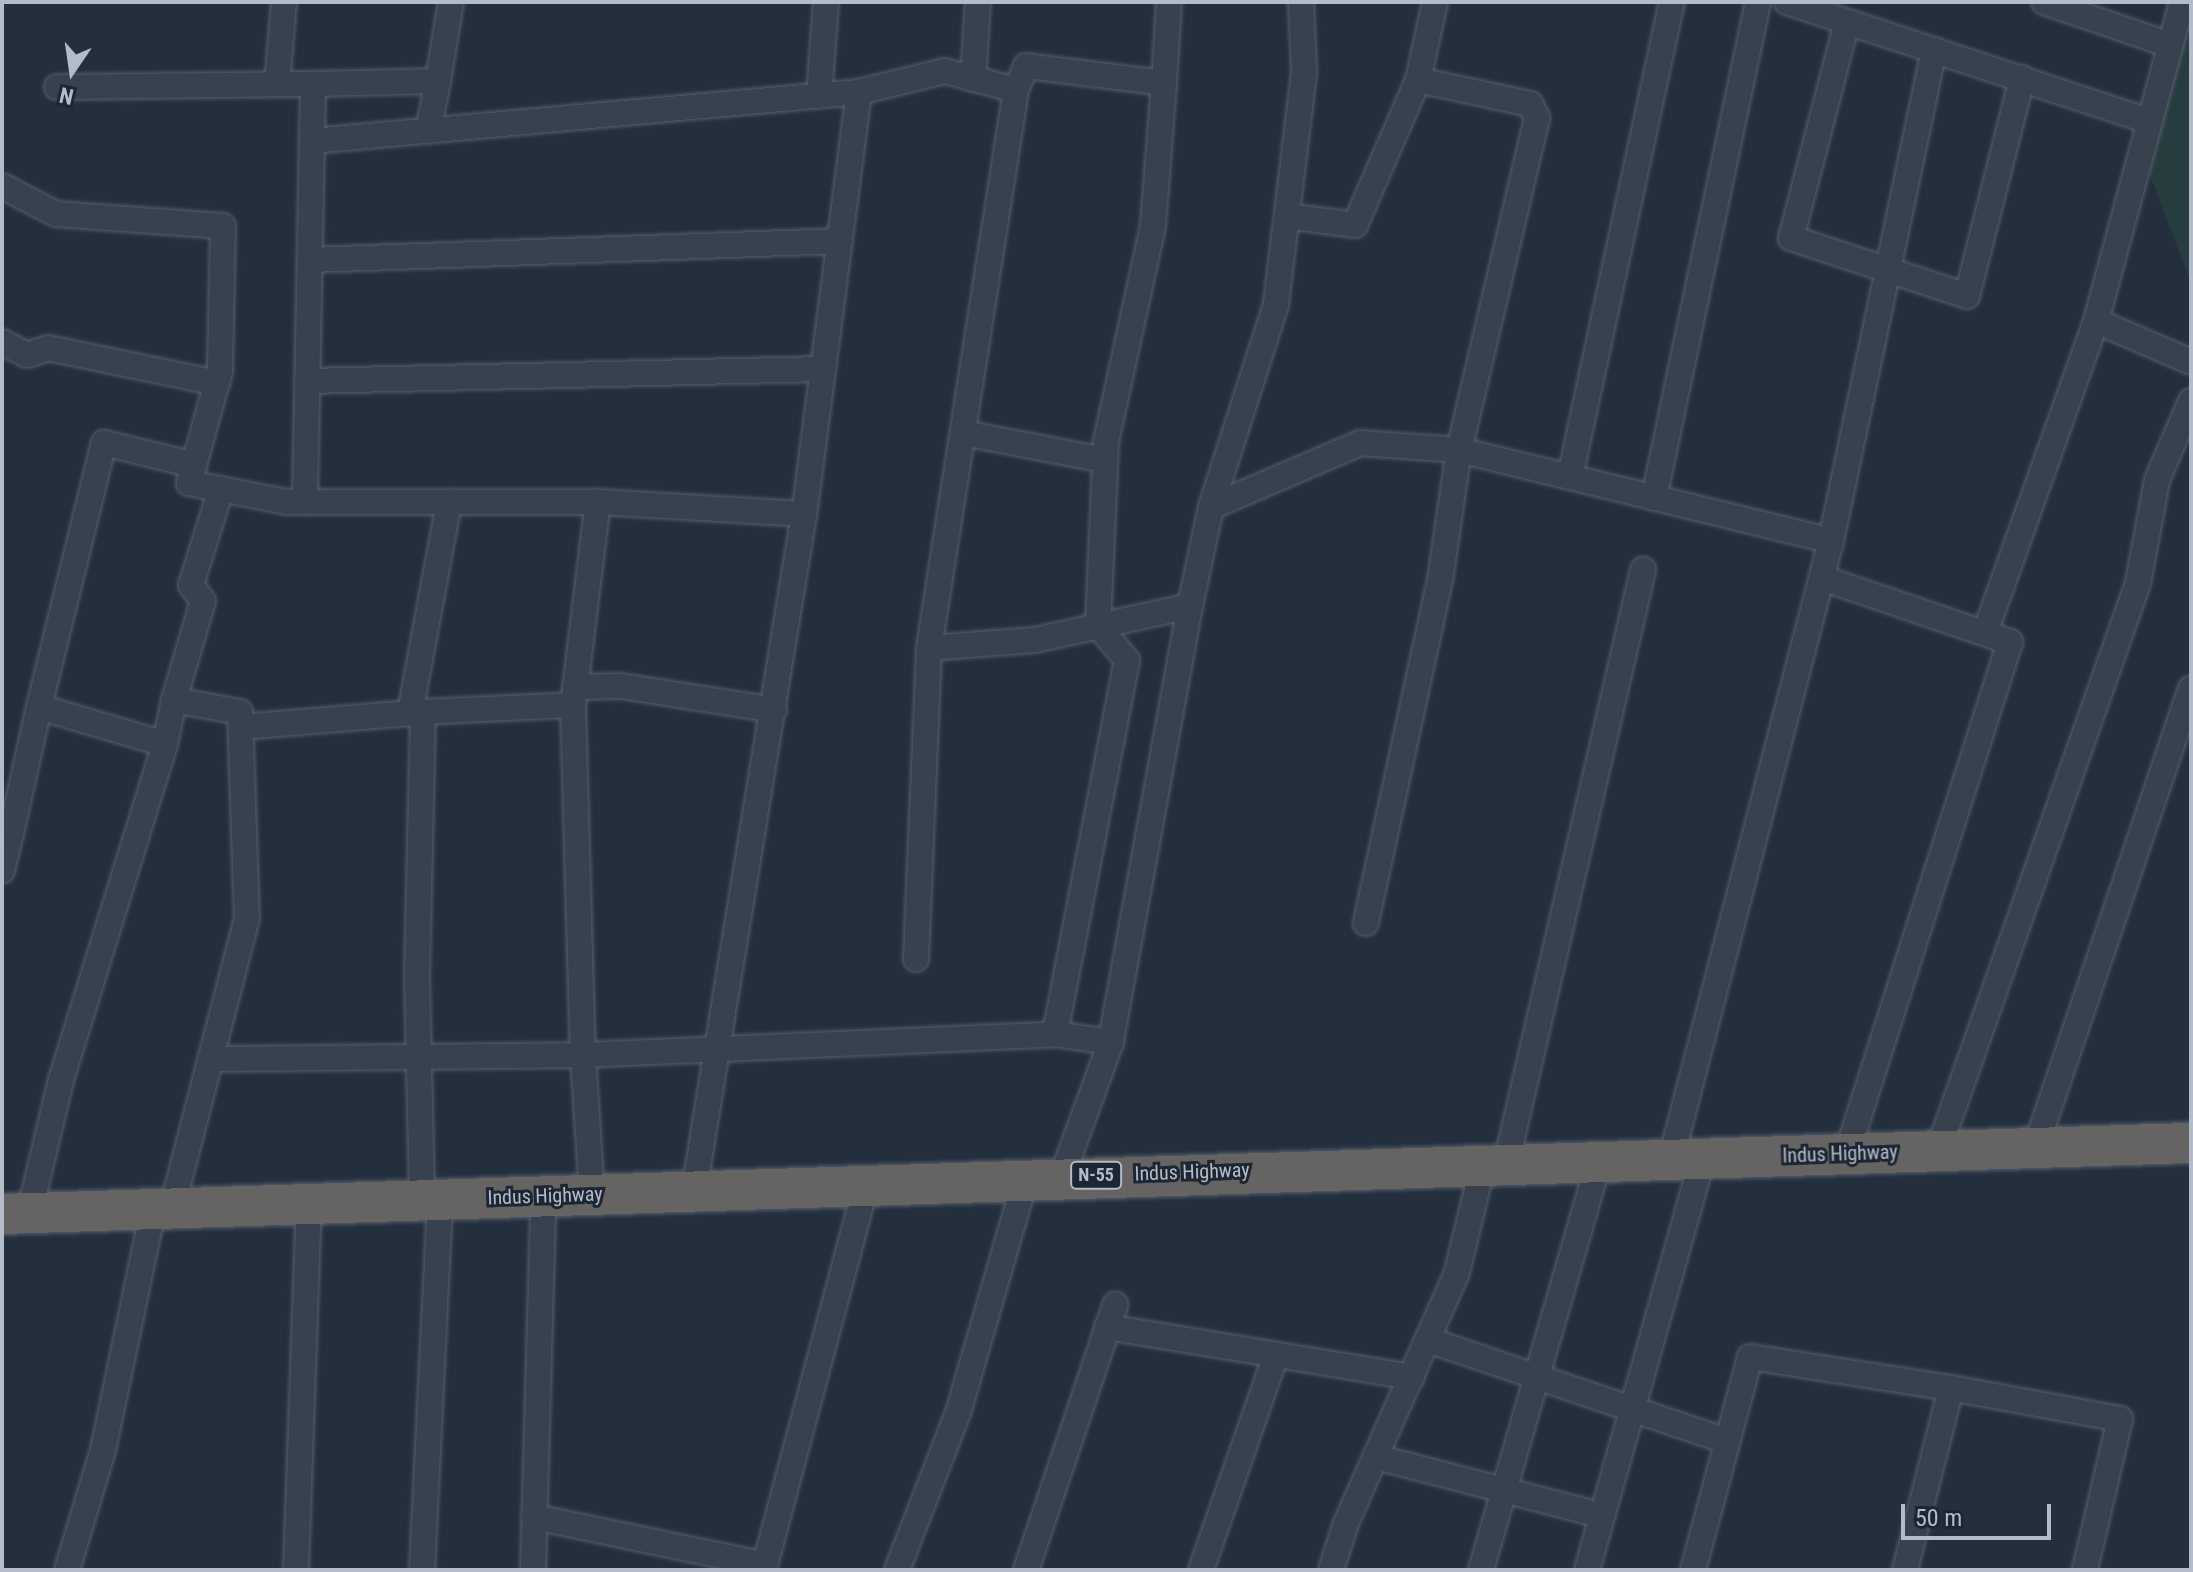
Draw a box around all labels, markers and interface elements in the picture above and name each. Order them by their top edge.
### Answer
north arrow [32,32,112,112]
text: N [57,82,76,110]
street label: Indus Highway [1782,1140,1898,1168]
street label: Indus Highway [1134,1158,1250,1186]
road number: N-55 [1070,1161,1122,1189]
street label: Indus Highway [487,1182,603,1210]
scale bar [1905,1488,2055,1538]
text: 50 m [1915,1504,1962,1532]

